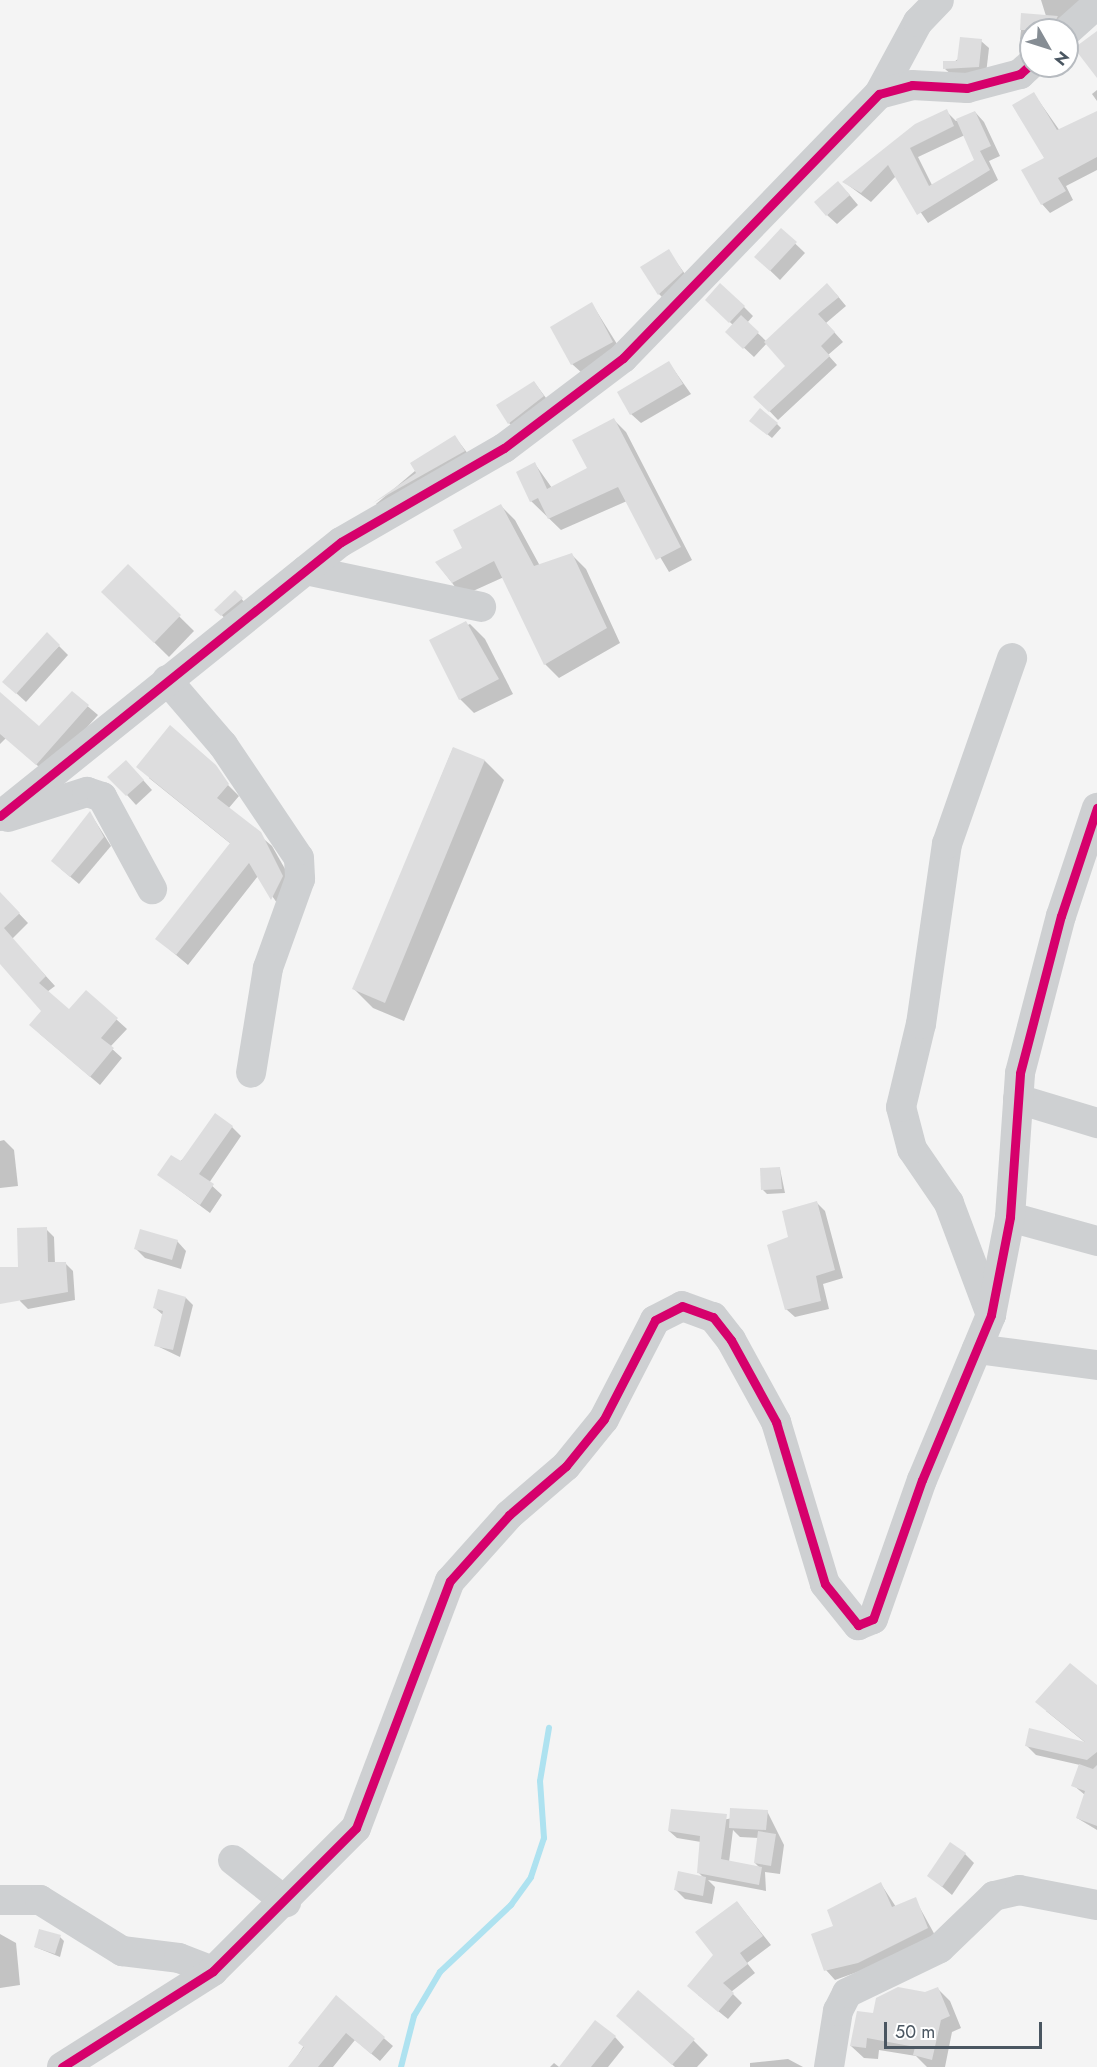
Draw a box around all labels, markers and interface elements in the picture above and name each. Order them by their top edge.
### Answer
north arrow [1019,18,1079,78]
text: N [1049,46,1075,71]
scale bar [887,2010,1044,2048]
text: 50 m [895,2019,935,2045]

